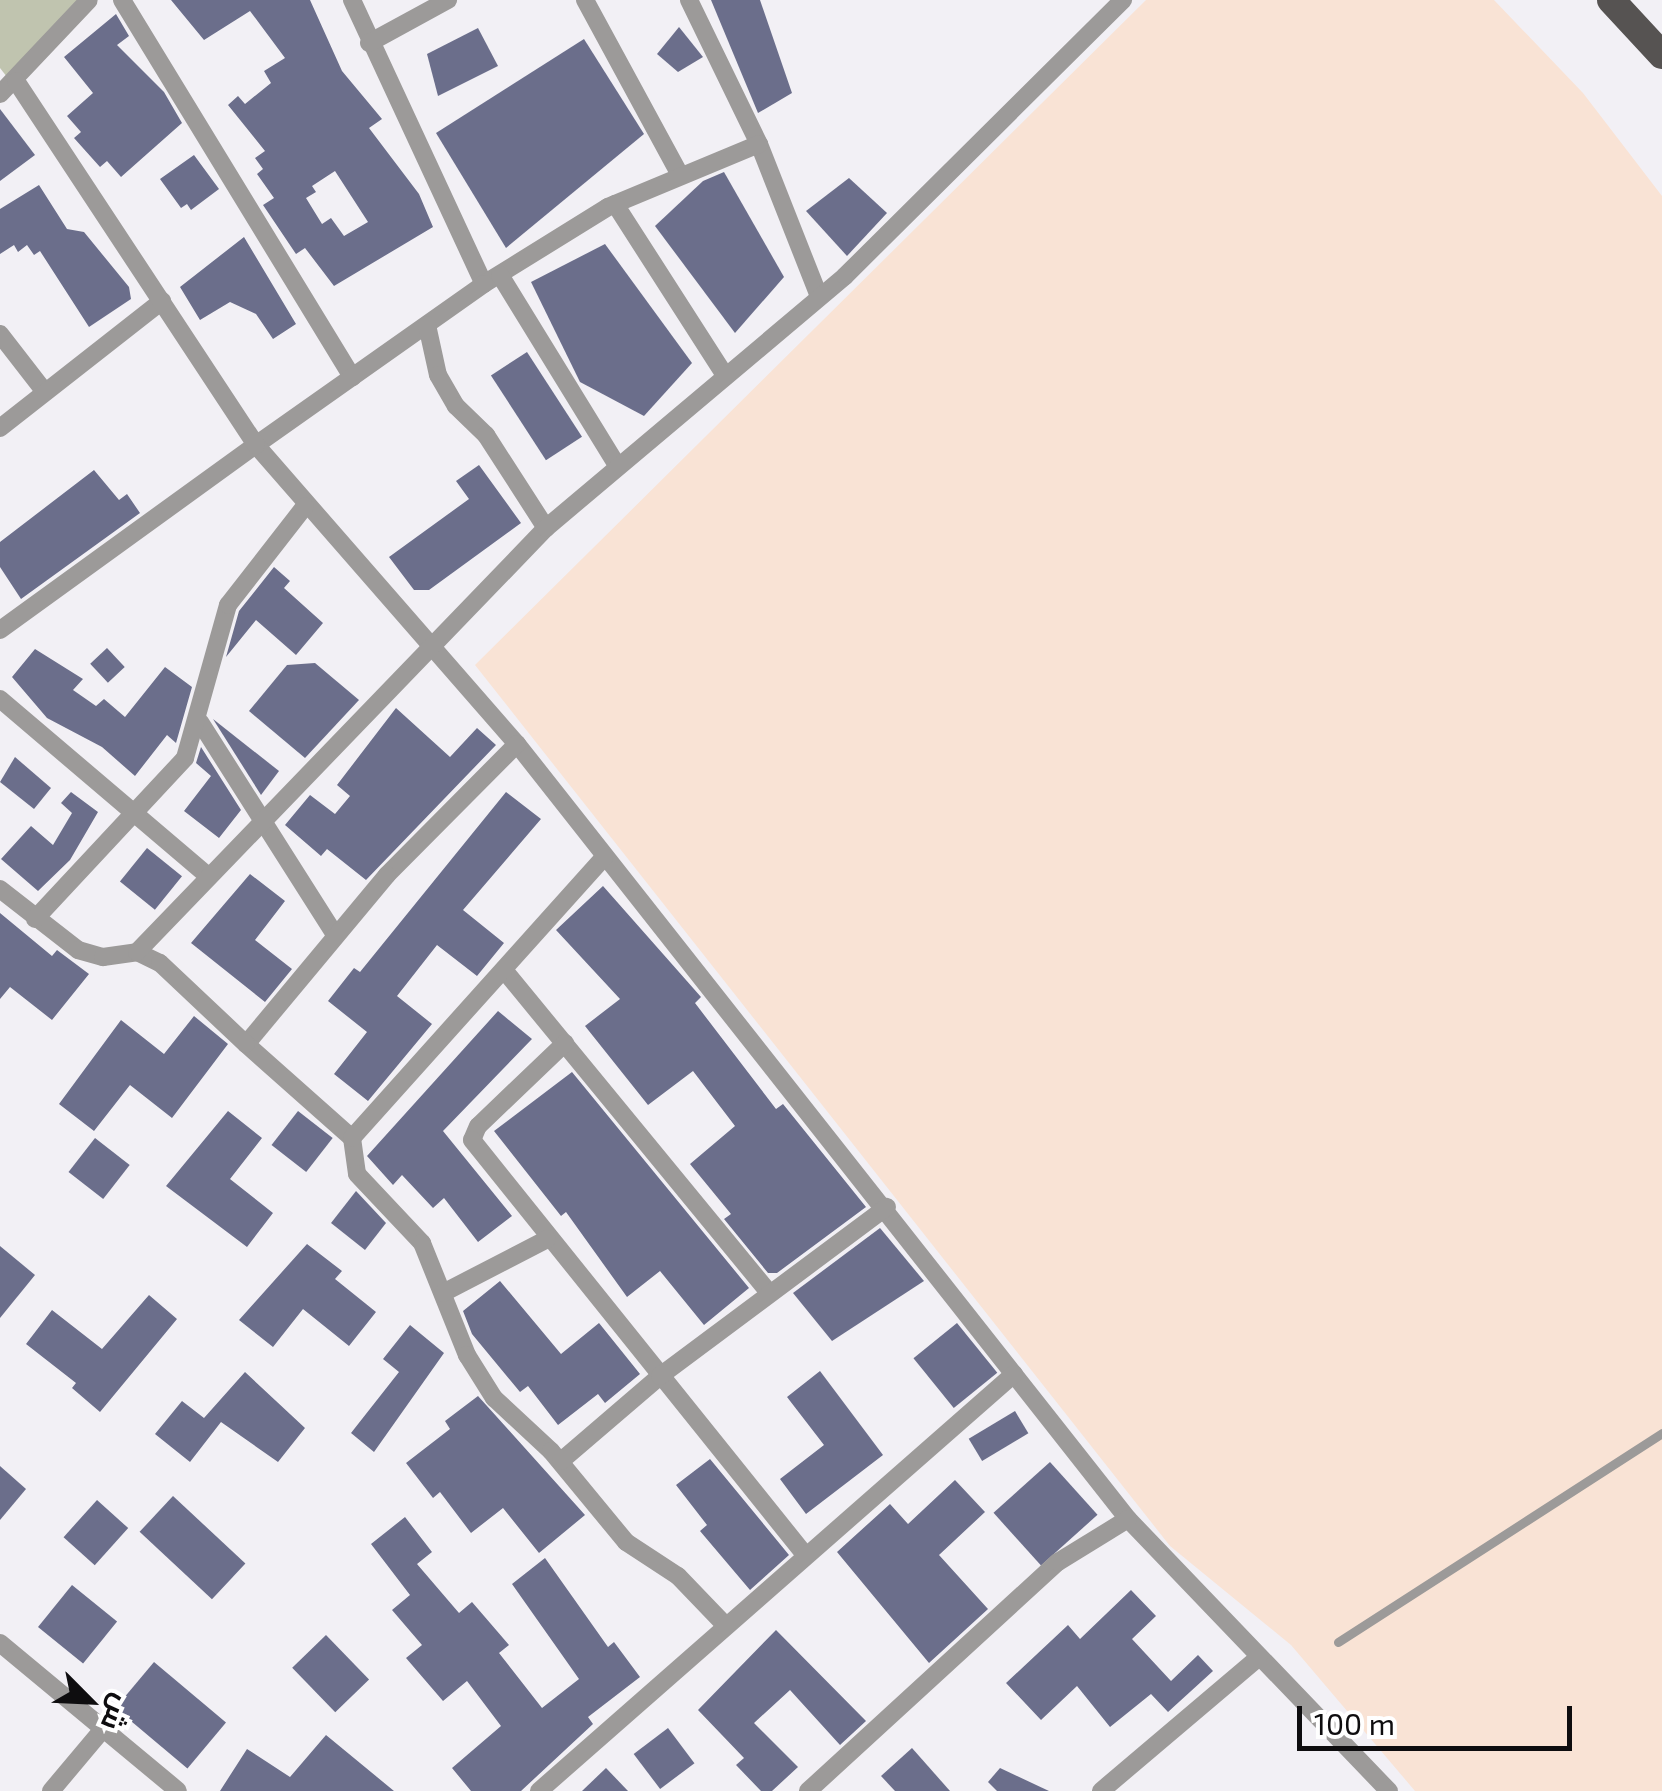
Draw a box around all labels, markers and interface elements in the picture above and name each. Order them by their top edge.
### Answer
north arrow [40,1651,140,1751]
scale bar [1302,1686,1577,1748]
text: ش [95,1690,140,1737]
text: 100 m [1314,1705,1395,1741]

